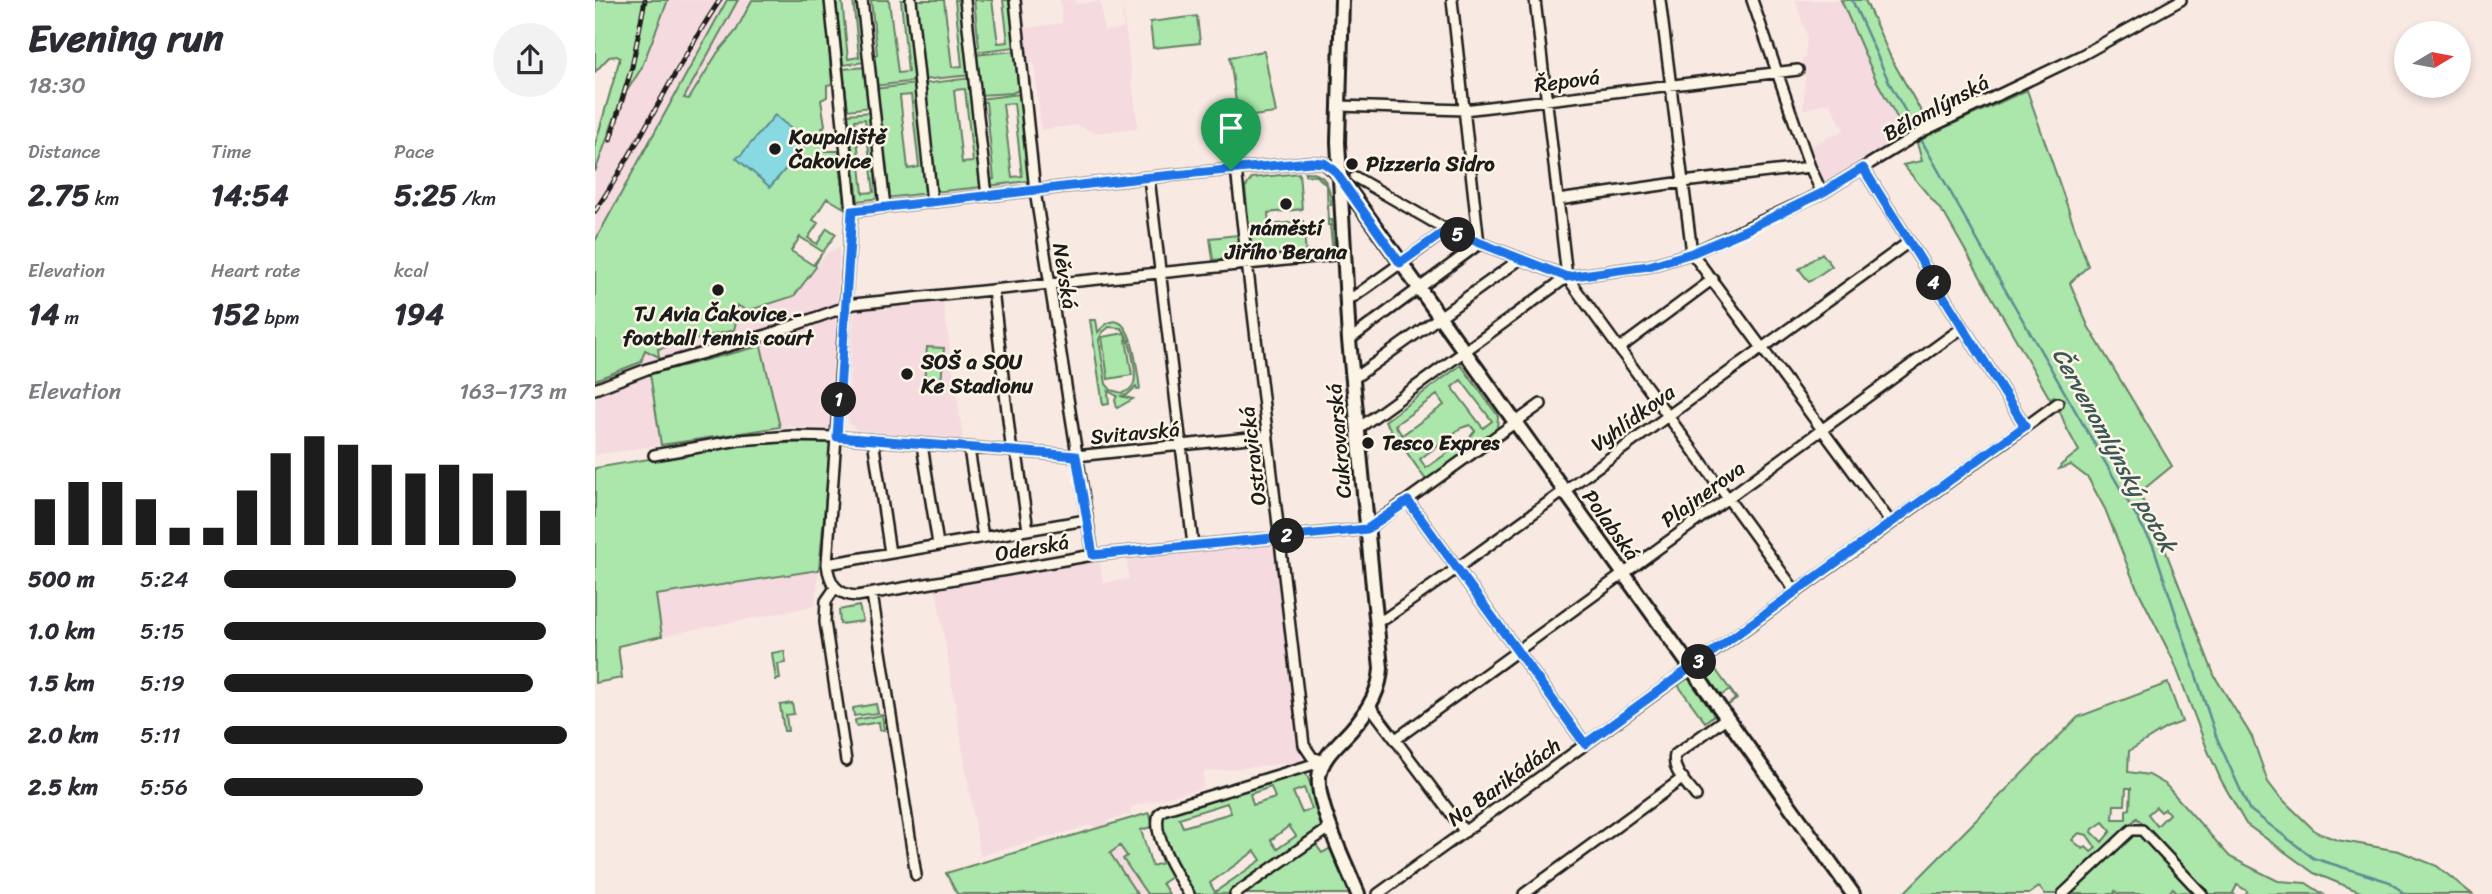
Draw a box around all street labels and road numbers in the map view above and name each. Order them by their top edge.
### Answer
street label: Řepová [1532,58,1602,104]
street label: Bělomlýnská [1876,64,1997,152]
street label: Něvská [1041,240,1089,312]
street label: Vyhlídkova [1582,374,1684,462]
street label: Cukrovarská [1315,382,1363,500]
street label: Ostravická [1228,404,1278,508]
street label: Svitavská [1089,410,1182,456]
street label: Plajnerova [1652,450,1754,538]
street label: Polabská [1572,481,1651,569]
street label: Oderská [992,523,1072,573]
street label: Na Barikádách [1439,727,1569,837]

